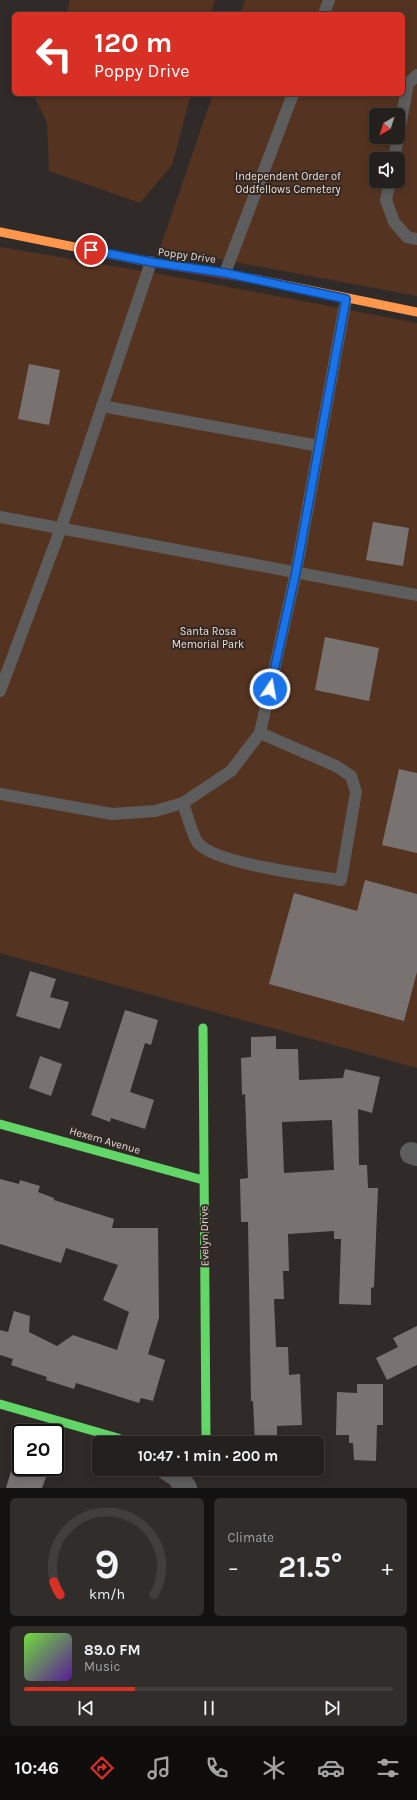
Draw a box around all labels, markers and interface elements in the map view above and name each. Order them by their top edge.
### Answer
text: 120 m [94,26,172,59]
icon: left [28,28,80,80]
text: Poppy Drive [94,60,190,82]
north arrow [369,108,405,144]
map controls [369,108,405,188]
button: sound [369,152,405,188]
park label: Independent Order of Oddfellows Cemetery [235,170,341,196]
pin [74,233,108,267]
icon: arrive [80,239,102,261]
street label: Poppy Drive [157,245,217,266]
park label: Santa Rosa Memorial Park [172,625,244,651]
position arrow [249,668,291,710]
street label: Hexem Avenue [68,1124,142,1157]
street label: Evelyn Drive [197,1205,212,1266]
speed limit sign: 20 [12,1424,64,1476]
text: 10:47 · 1 min · 200 m [138,1447,278,1465]
text: Climate [228,1530,274,1545]
text: 9 [94,1540,119,1588]
text: 21.5° [278,1549,342,1585]
text: − [228,1555,239,1581]
text: + [381,1555,393,1581]
text: km/h [89,1586,125,1603]
text: 89.0 FM [84,1641,141,1659]
text: Music [84,1659,120,1674]
icon: previous [75,1697,97,1719]
icon: pause [198,1697,220,1719]
icon: next [321,1697,343,1719]
icon: directions [88,1754,116,1782]
icon: music [145,1754,173,1782]
icon: phone [203,1754,231,1782]
icon: climate [260,1754,288,1782]
icon: car [317,1754,345,1782]
icon: filters [374,1754,402,1782]
text: 10:46 [15,1757,59,1779]

